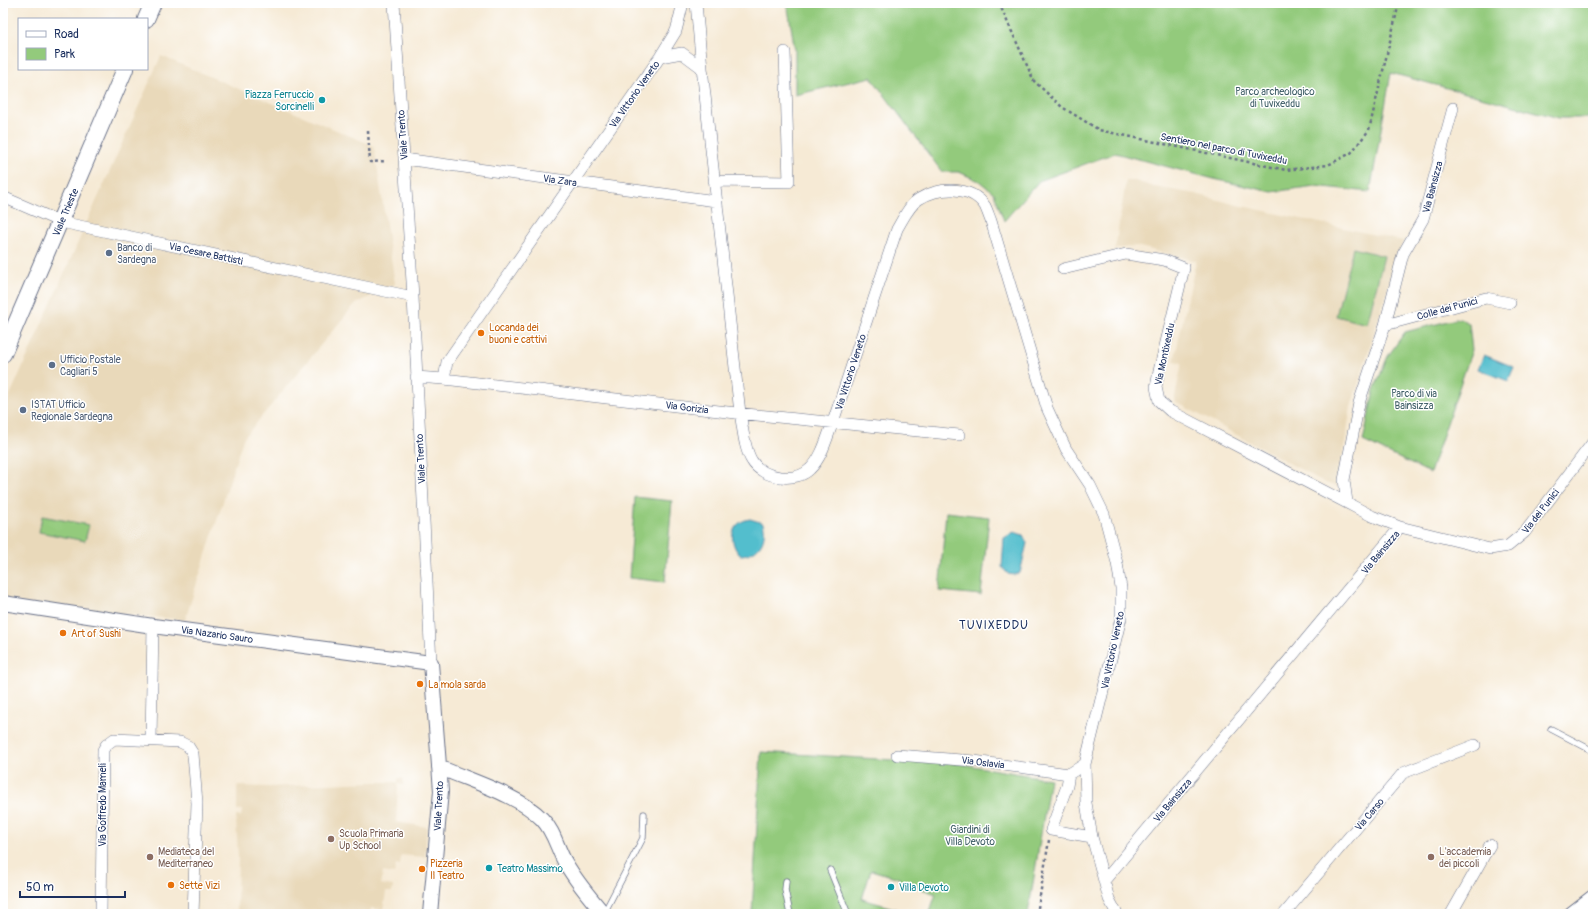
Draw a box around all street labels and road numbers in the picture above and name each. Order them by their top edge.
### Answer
street label: Via Vittorio Veneto [607,58,663,131]
street label: Viale Trento [395,109,411,160]
street label: Sentiero nel parco di Tuvixeddu [1160,131,1288,167]
street label: Via Bainsizza [1420,160,1446,215]
street label: Via Zara [542,173,578,189]
street label: Viale Trieste [50,187,81,238]
street label: Via Cesare Battisti [168,240,244,268]
street label: Colle dei Punici [1416,295,1479,323]
street label: Via Montixeddu [1153,322,1177,386]
street label: Via Vittorio Veneto [833,332,869,412]
street label: Via Gorizia [665,399,710,417]
street label: Viale Trento [414,433,428,484]
street label: Via dei Punici [1520,487,1562,536]
street label: Via Bainsizza [1359,528,1403,577]
street label: Via Vittorio Veneto [1099,610,1127,690]
street label: Via Nazario Sauro [180,624,254,646]
street label: Via Oslavia [961,754,1005,772]
street label: Via Goffredo Mameli [97,763,109,847]
street label: Via Bainsizza [1151,776,1195,825]
street label: Viale Trento [432,780,446,831]
street label: Via Carso [1353,795,1387,833]

